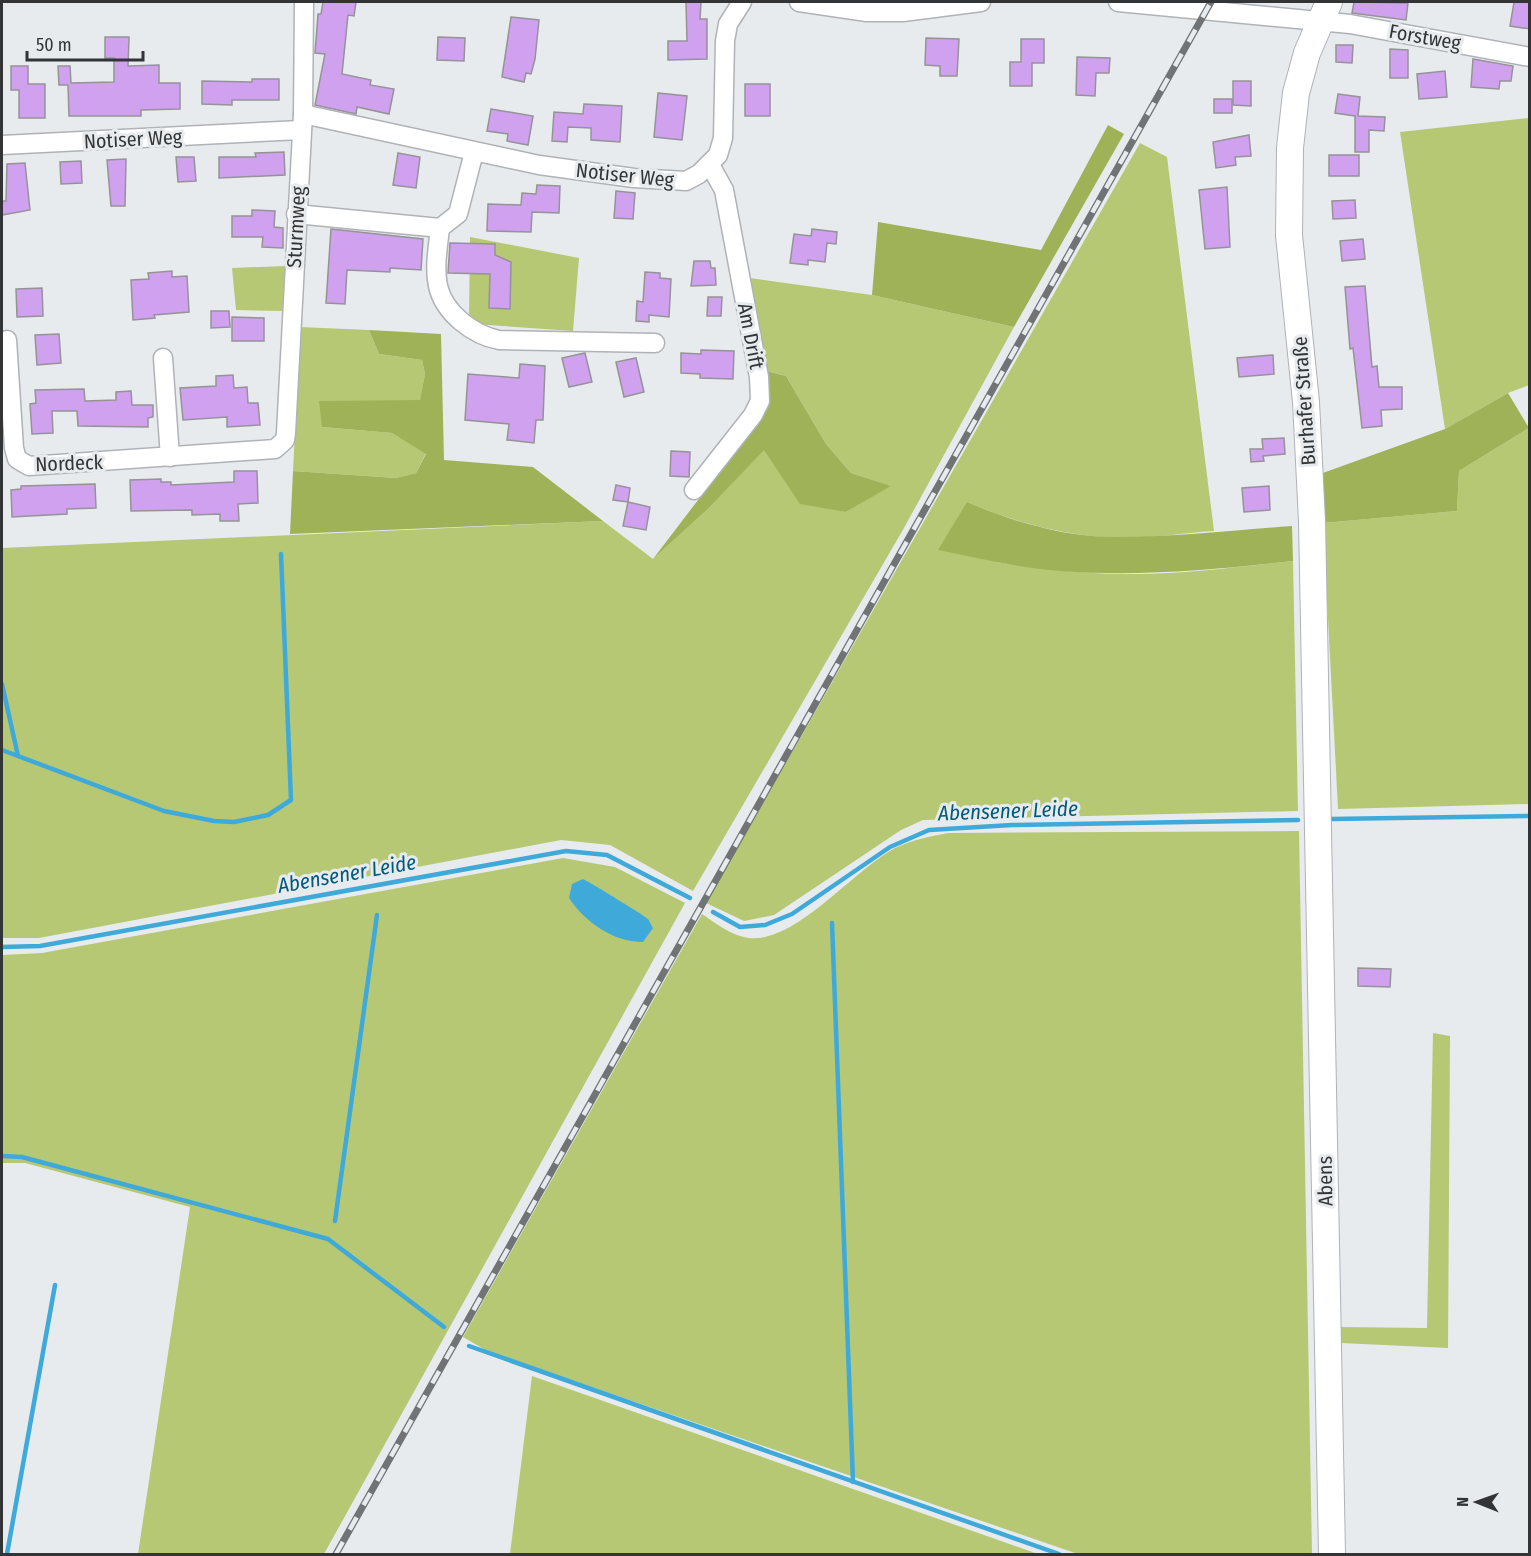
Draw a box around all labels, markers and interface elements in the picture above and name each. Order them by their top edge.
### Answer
street label: Forstweg [1387,19,1463,55]
scale bar [27,24,142,62]
text: 50 m [36,34,72,56]
street label: Notiser Weg [83,124,183,154]
street label: Notiser Weg [575,158,676,192]
street label: Sturmweg [282,185,310,268]
street label: Am Drift [733,301,769,372]
street label: Burhafer Straße [1288,336,1320,466]
street label: Nordeck [35,450,104,476]
water label: Abensener Leide [937,796,1078,826]
water label: Abensener Leide [275,849,418,899]
street label: Abens [1313,1156,1337,1206]
north arrow [1447,1472,1507,1532]
text: N [1453,1497,1472,1507]

